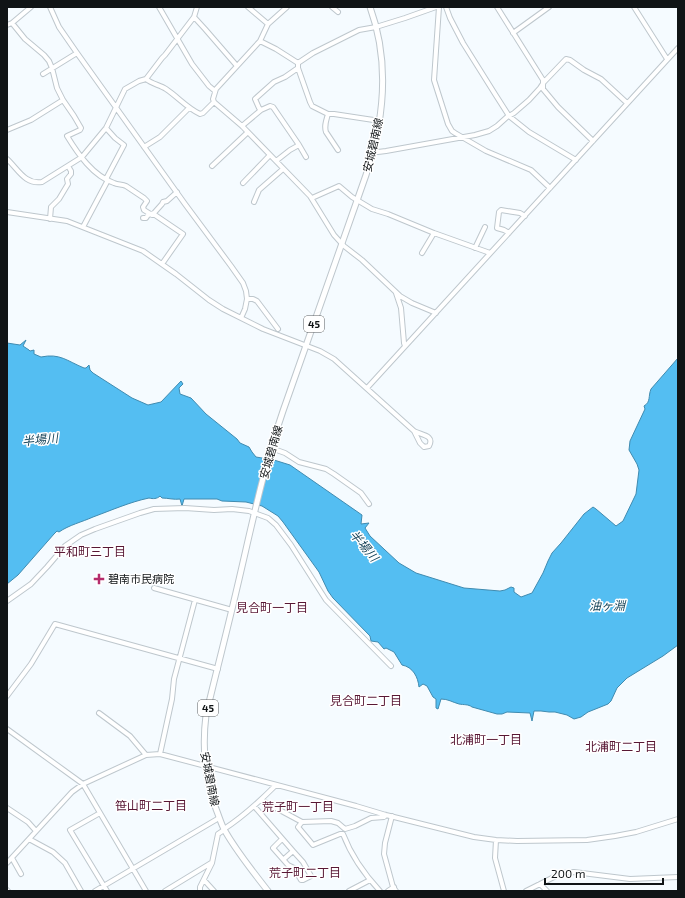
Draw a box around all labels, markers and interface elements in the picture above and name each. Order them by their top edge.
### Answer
street label: 安城碧南線 [360,117,385,173]
road number: 45 [304,316,324,332]
street label: 安城碧南線 [257,424,284,480]
water label: 半場川 [21,430,61,448]
water label: 半場川 [348,527,383,565]
district label: 平和町三丁目 [54,544,126,558]
place label: 碧南市民病院 [108,572,174,585]
marker: 碧南市民病院 [93,573,105,585]
water label: 油ヶ淵 [589,598,627,612]
district label: 見合町一丁目 [236,600,308,614]
district label: 見合町二丁目 [330,693,402,707]
road number: 45 [198,700,218,716]
district label: 北浦町一丁目 [450,732,522,746]
district label: 北浦町二丁目 [585,739,657,753]
street label: 安城碧南線 [199,751,222,807]
district label: 笹山町二丁目 [115,798,187,812]
district label: 荒子町一丁目 [262,799,334,813]
scale bar [545,860,663,886]
district label: 荒子町二丁目 [269,865,341,879]
text: 200 m [551,866,585,880]

